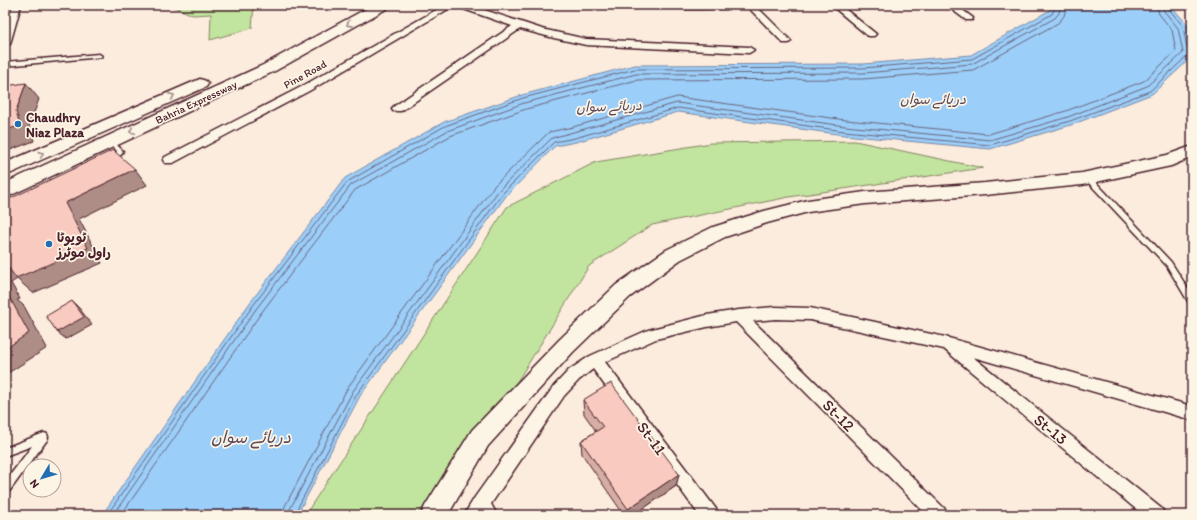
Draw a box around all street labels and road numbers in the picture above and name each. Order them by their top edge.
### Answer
street label: Pine Road [282,57,329,92]
street label: Bahria Expressway [153,78,240,127]
street label: St-12 [819,395,859,436]
street label: St-13 [1030,410,1071,449]
street label: St-11 [633,418,670,459]

